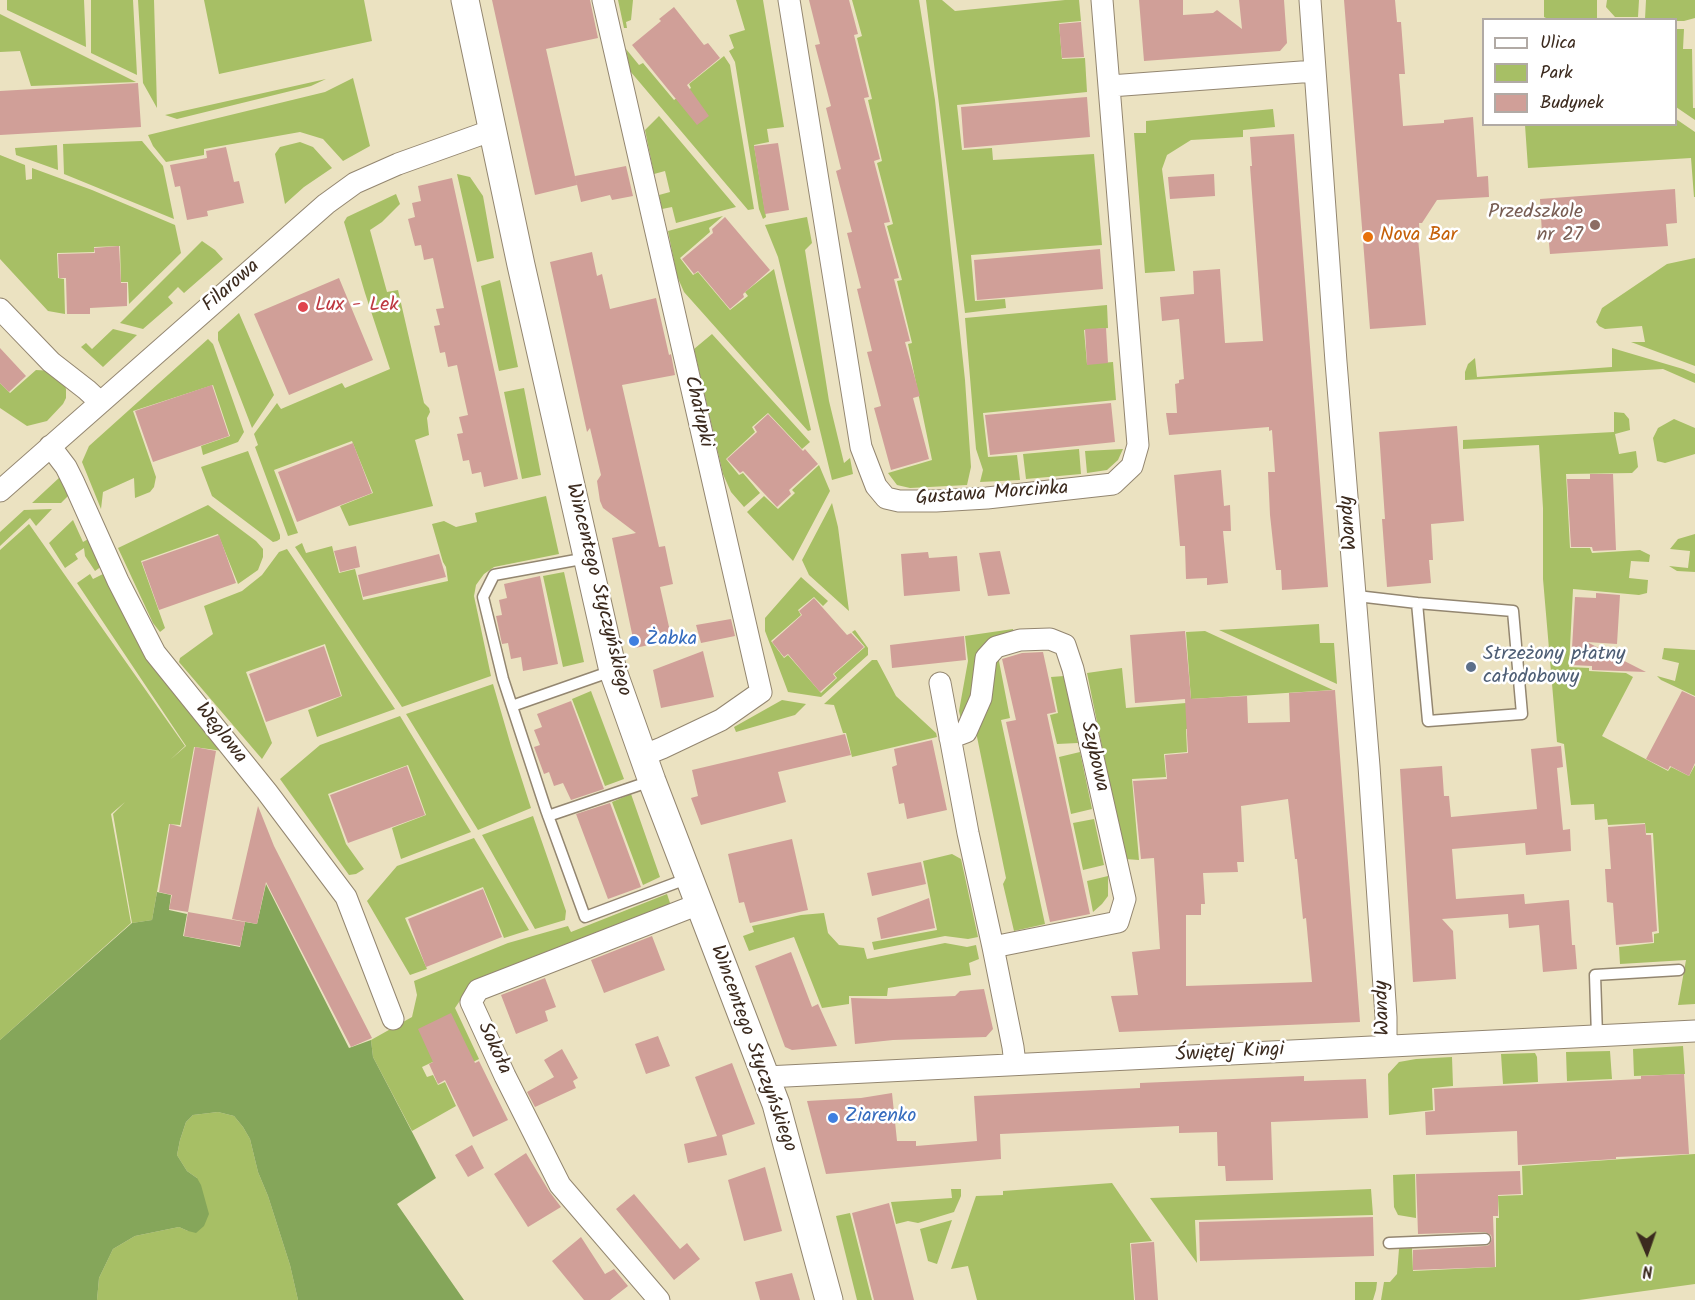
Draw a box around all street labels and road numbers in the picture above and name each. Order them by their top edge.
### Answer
street label: Filarowa [198,256,266,318]
street label: Chałupki [677,374,717,450]
street label: Gustawa Morcinka [915,478,1069,512]
street label: Wincentego Styczyńskiego [559,481,635,699]
street label: Wandy [1336,495,1364,551]
street label: Węglowa [189,699,251,769]
street label: Szybowa [1073,720,1113,794]
street label: Wincentego Styczyńskiego [703,942,801,1156]
street label: Wandy [1371,980,1397,1036]
street label: Sokoła [471,1019,515,1079]
street label: Świętej Kingi [1175,1039,1285,1069]

